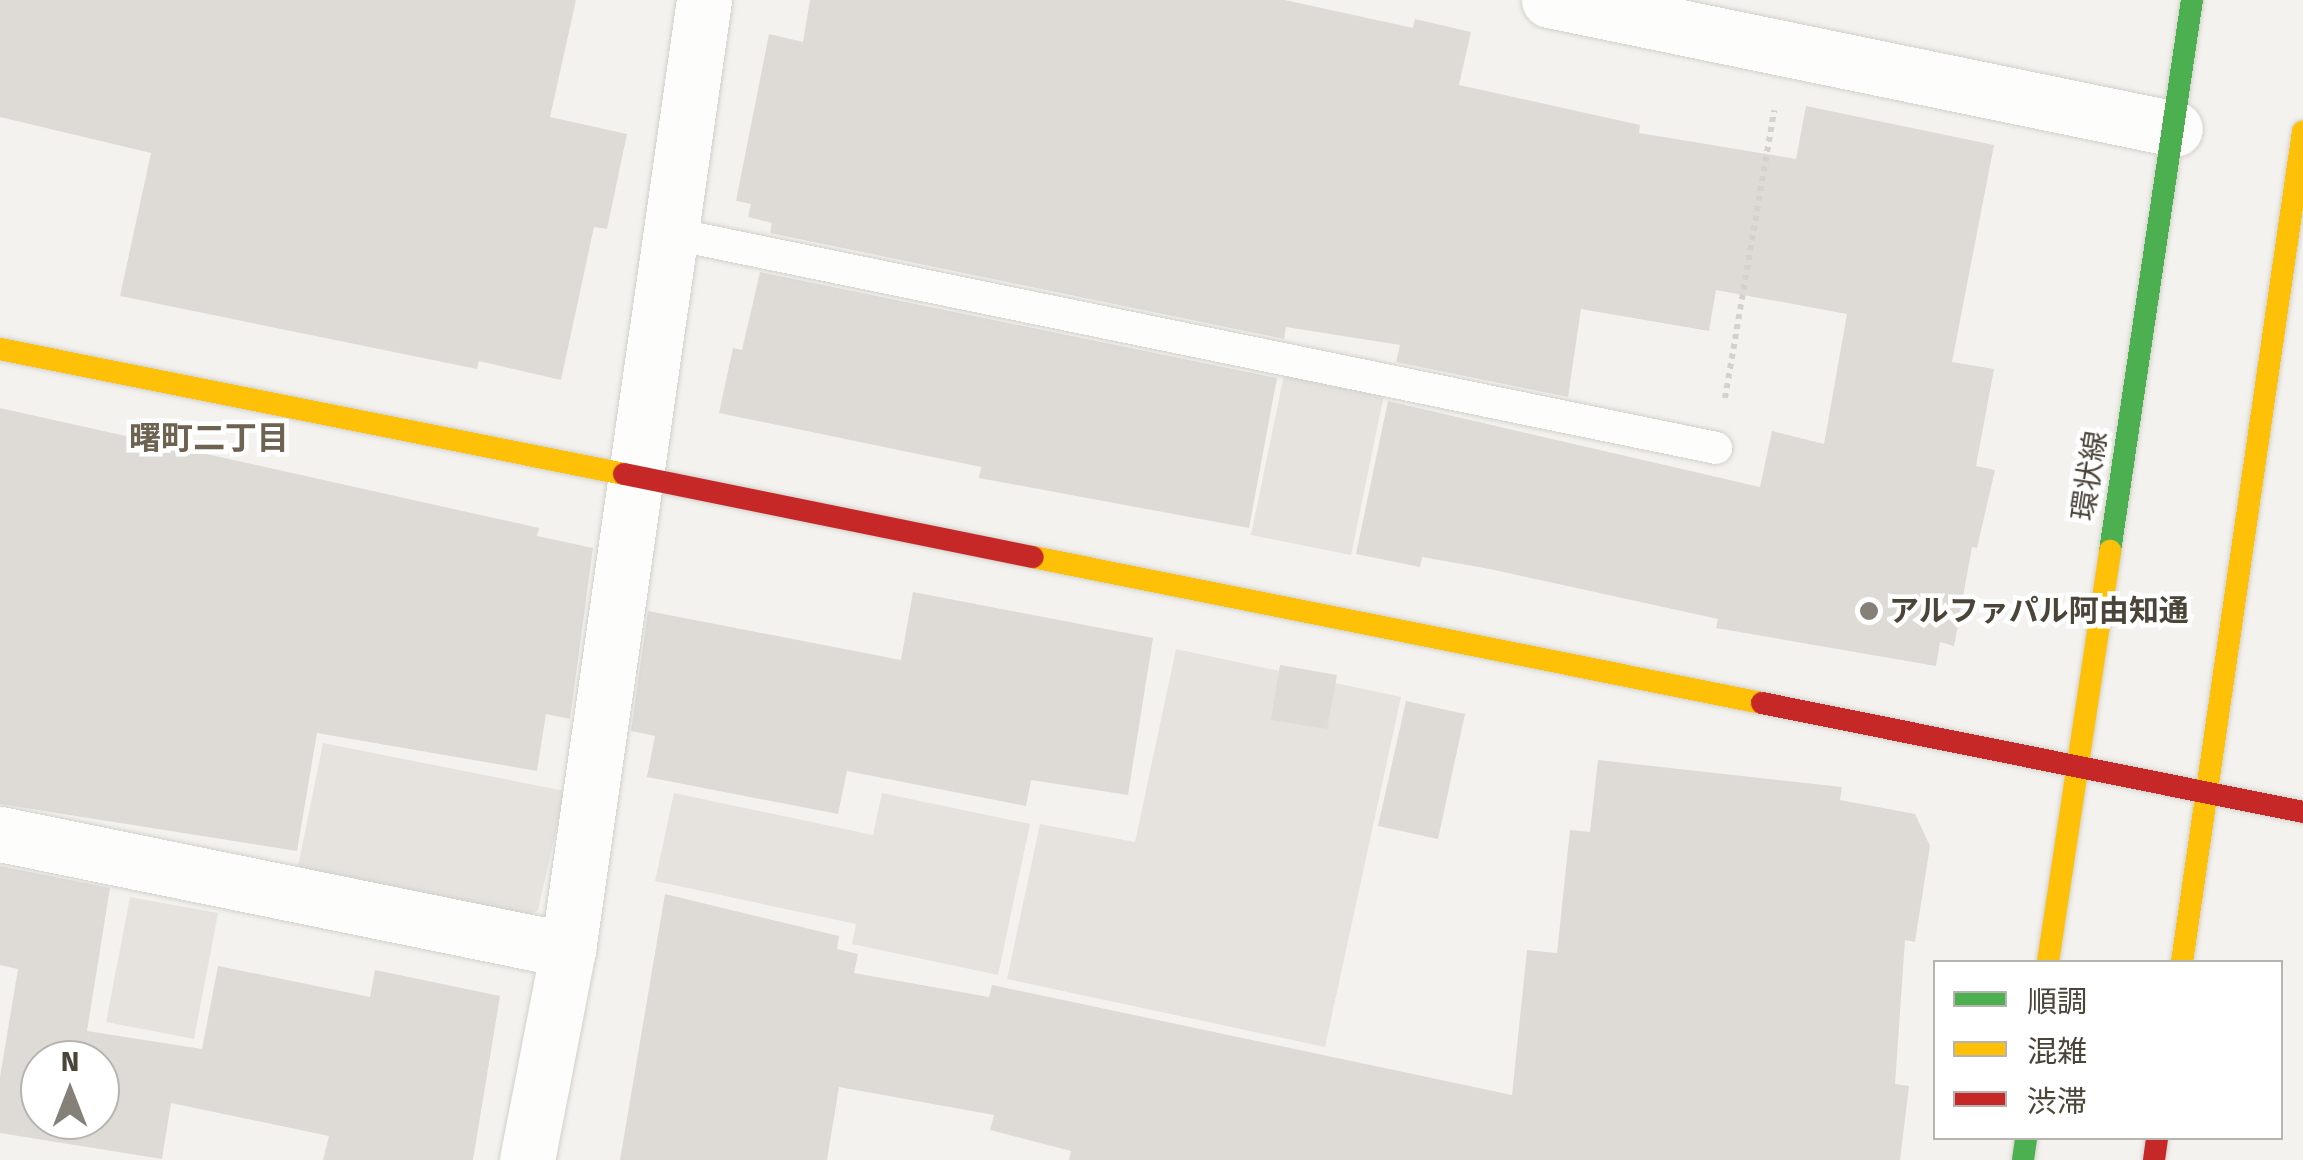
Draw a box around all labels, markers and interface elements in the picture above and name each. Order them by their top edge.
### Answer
district label: 曙町二丁目 [129,419,289,457]
street label: 環状線 [2065,429,2115,523]
place label: アルファパル阿由知通 [1889,593,2189,629]
marker: アルファパル阿由知通 [1858,600,1880,622]
legend [1933,960,2283,1140]
text: 順調 [2027,984,2087,1020]
text: 混雑 [2027,1034,2087,1070]
north arrow [20,1040,120,1140]
text: N [61,1045,79,1078]
text: 渋滞 [2027,1084,2087,1120]

